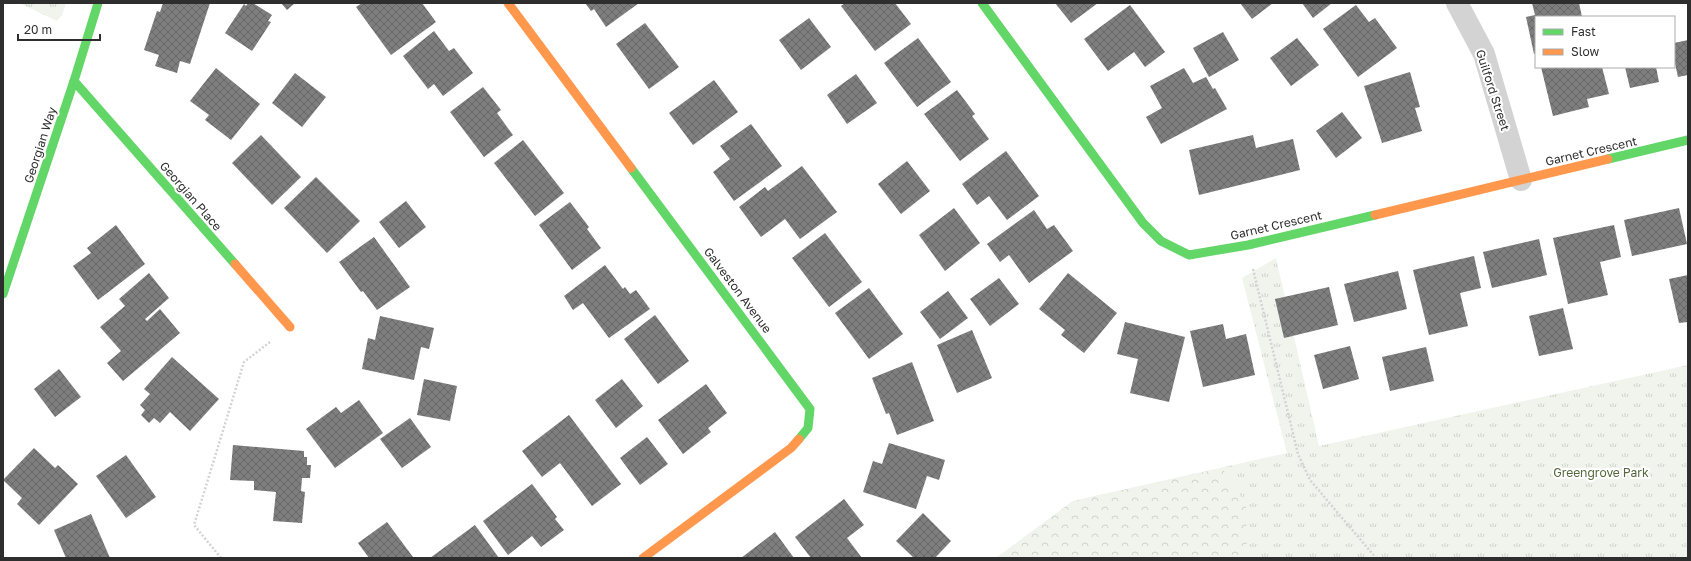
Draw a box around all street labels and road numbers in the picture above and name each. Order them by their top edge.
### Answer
street label: Guilford Street [1473,48,1513,133]
street label: Georgian Way [21,105,59,185]
street label: Garnet Crescent [1544,133,1639,169]
street label: Georgian Place [157,158,225,234]
street label: Garnet Crescent [1229,207,1324,243]
street label: Galveston Avenue [701,244,775,336]

